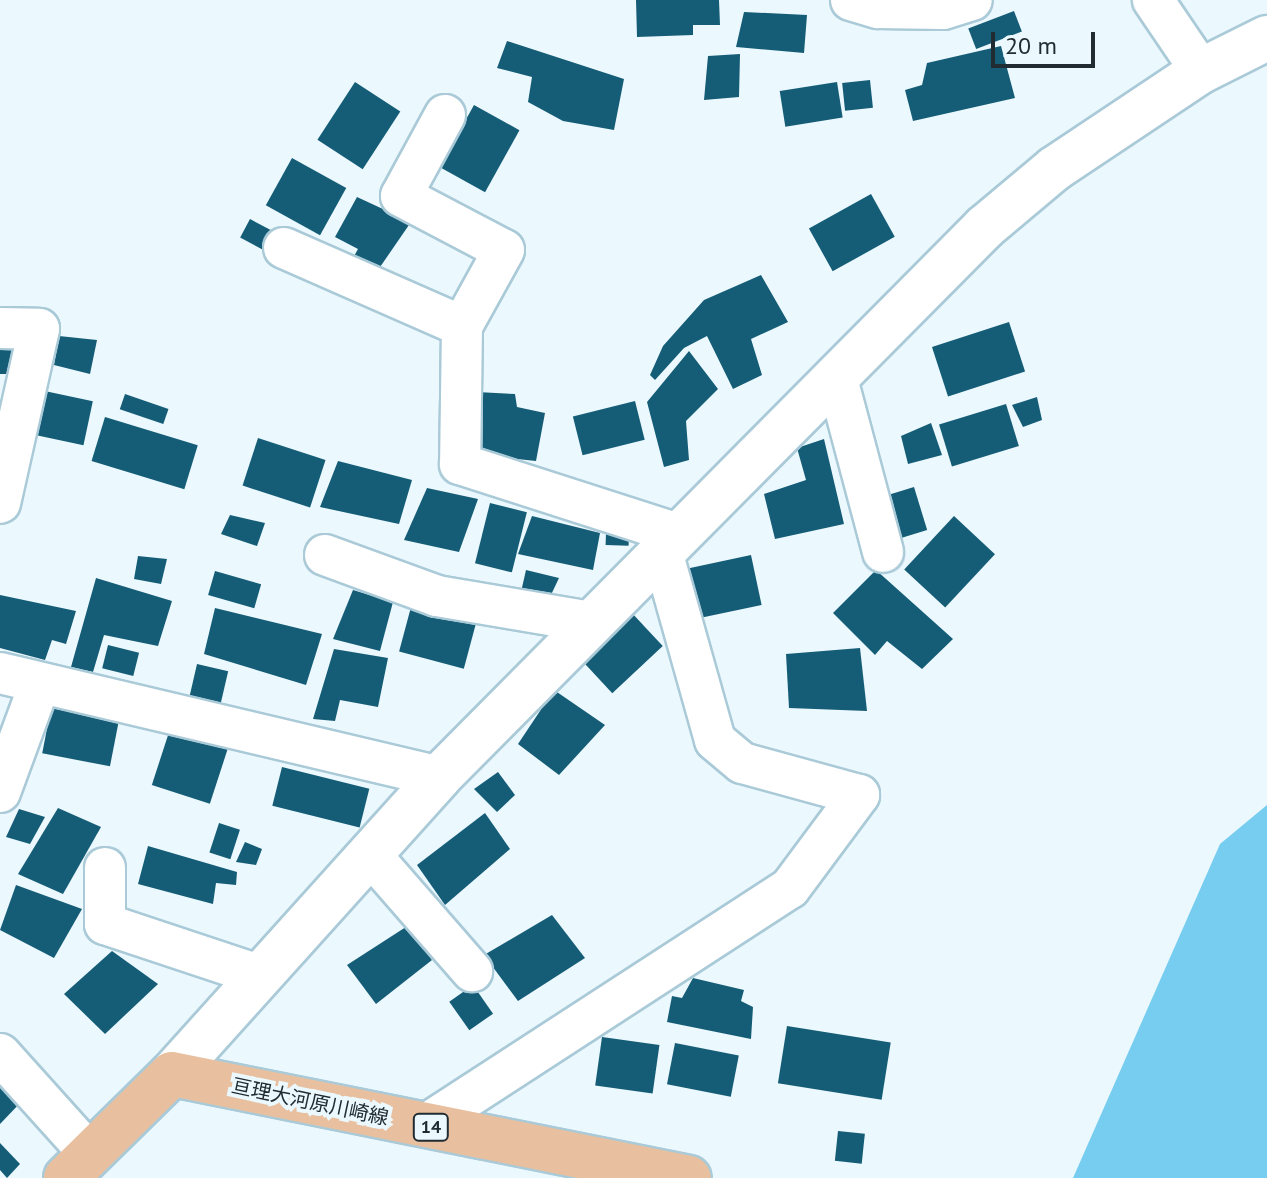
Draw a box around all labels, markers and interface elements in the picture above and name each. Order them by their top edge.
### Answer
scale bar [995,16,1099,66]
text: 20 m [1005,30,1057,61]
street label: 亘理大河原川崎線 [229,1074,391,1130]
road number: 14 [411,1113,451,1141]

